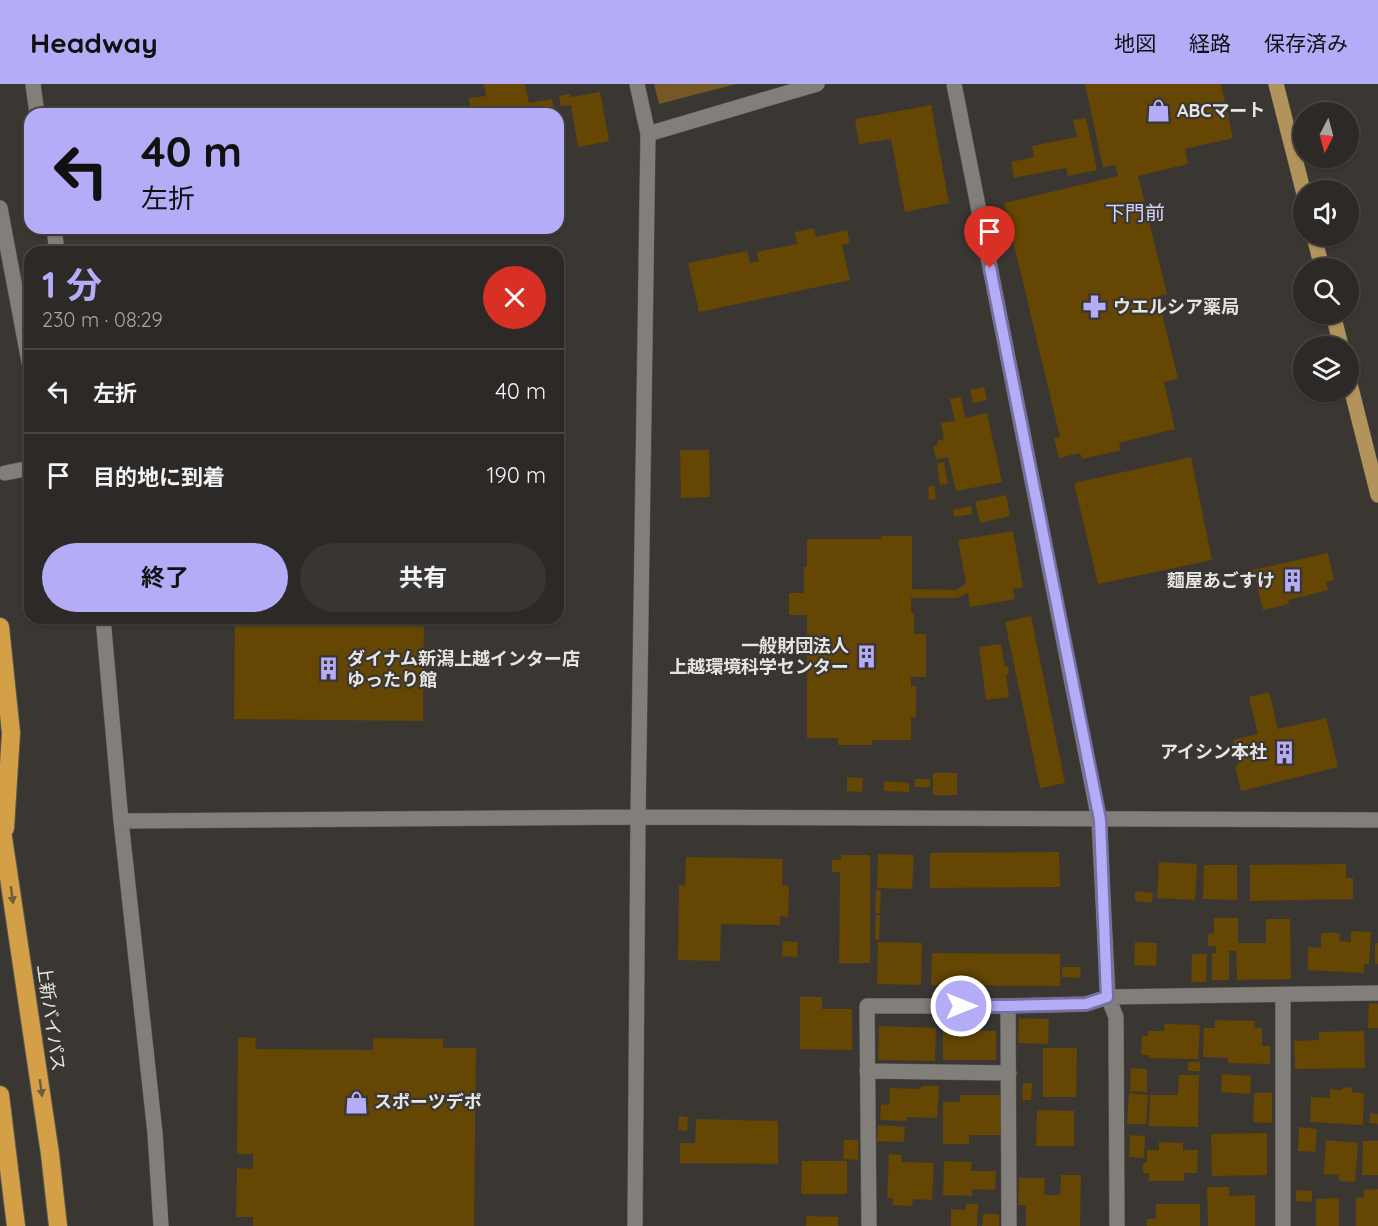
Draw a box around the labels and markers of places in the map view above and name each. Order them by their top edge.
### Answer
shop icon: ABCマート [1146,98,1172,124]
place label: ABCマート [1177,99,1266,122]
pin [964,206,1015,268]
pharmacy icon: ウエルシア薬局 [1082,294,1108,320]
place label: ウエルシア薬局 [1113,295,1239,318]
building icon: 麵屋あごすけ [1280,568,1306,594]
place label: 麵屋あごすけ [1167,569,1275,592]
place label: 一般財団法人 上越環境科学センター [669,634,849,678]
building icon: 一般財団法人 上越環境科学センター [854,643,880,669]
place label: ダイナム新潟上越インター店 ゆったり館 [347,647,580,691]
building icon: ダイナム新潟上越インター店 ゆったり館 [316,656,342,682]
building icon: アイシン本社 [1272,739,1298,765]
place label: アイシン本社 [1160,740,1267,763]
shop icon: スポーツデポ [343,1089,369,1115]
place label: スポーツデポ [374,1090,482,1113]

